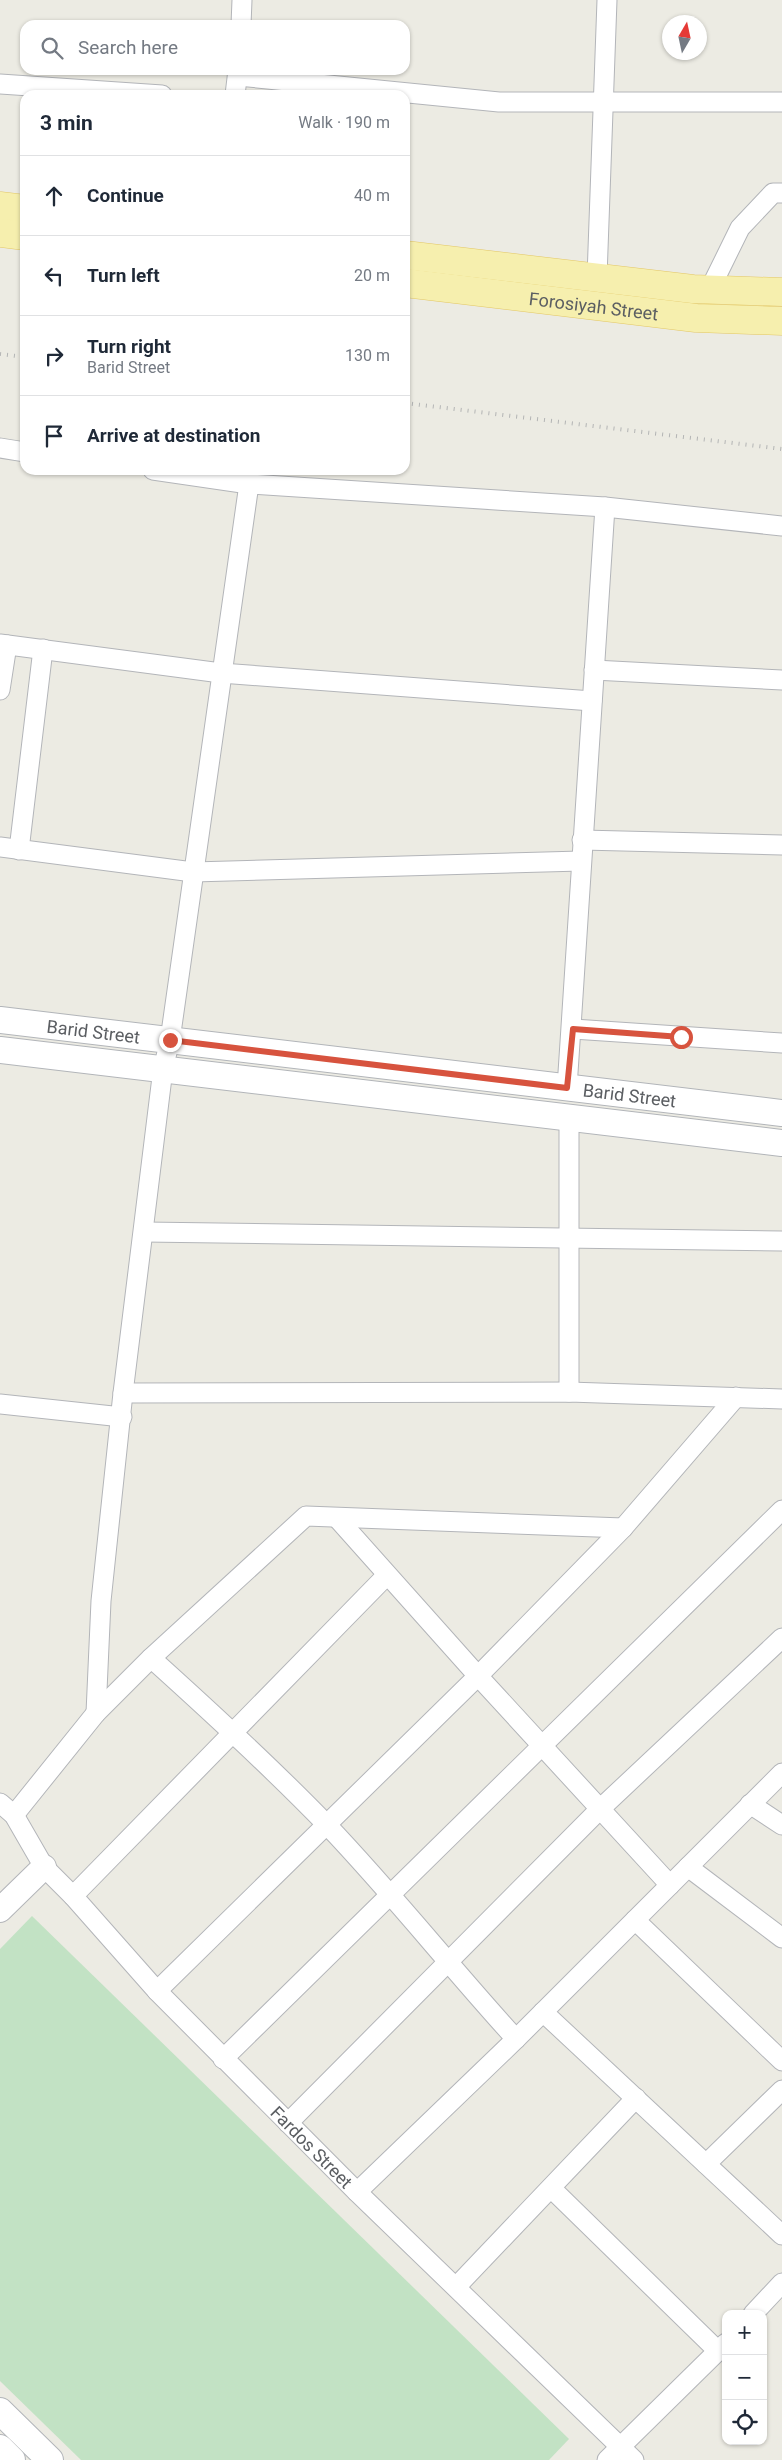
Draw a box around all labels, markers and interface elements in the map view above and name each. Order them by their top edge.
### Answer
north arrow [662,15,707,60]
search box [20,20,410,75]
icon: search [38,34,66,62]
text: Search here [78,36,178,59]
text: 3 min [40,111,93,135]
text: Walk · 190 m [298,113,390,132]
icon: ahead [40,182,68,210]
text: Continue [87,184,164,207]
text: 40 m [354,186,390,205]
icon: left [40,262,68,290]
text: Turn left [87,264,160,287]
text: 20 m [354,266,390,285]
street label: Forosiyah Street [528,288,660,324]
text: Turn right [87,335,171,358]
icon: right [40,342,68,370]
text: 130 m [345,346,390,365]
text: Barid Street [87,358,170,377]
icon: arrive [40,422,68,450]
text: Arrive at destination [87,424,260,447]
street label: Barid Street [46,1015,141,1047]
route start [670,1026,693,1049]
route end [159,1029,182,1052]
street label: Barid Street [582,1079,677,1111]
street label: Fardos Street [267,2101,357,2192]
map controls [722,2310,767,2445]
button: + [722,2310,767,2355]
button: − [722,2355,767,2400]
button: locate [722,2400,767,2445]

